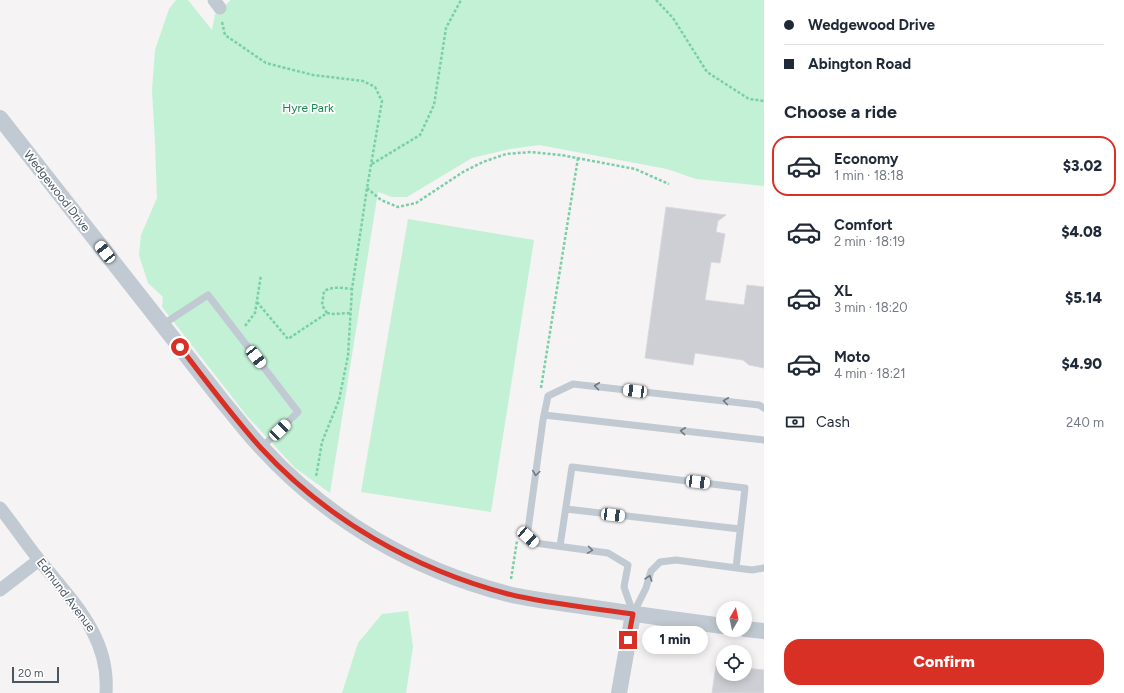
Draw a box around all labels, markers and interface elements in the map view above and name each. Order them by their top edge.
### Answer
text: Wedgewood Drive [808,16,935,34]
text: Abington Road [808,55,911,73]
park label: Hyre Park [282,101,334,115]
text: Choose a ride [784,101,897,123]
street label: Wedgewood Drive [21,148,93,235]
icon: car [786,148,822,184]
text: Economy [834,150,899,168]
text: $3.02 [1063,157,1102,175]
text: 1 min · 18:18 [834,168,904,183]
icon: car [786,214,822,250]
text: Comfort [834,216,893,234]
text: $4.08 [1061,223,1102,241]
text: 2 min · 18:19 [834,234,905,249]
car [93,239,117,265]
icon: car [786,280,822,316]
text: XL [834,282,852,300]
text: $5.14 [1065,289,1102,307]
text: 3 min · 18:20 [834,300,908,315]
route start [171,338,189,356]
car [244,344,268,370]
icon: car [786,346,822,382]
text: Moto [834,348,870,366]
text: $4.90 [1062,355,1102,373]
text: 4 min · 18:21 [834,366,906,381]
one-way arrow [594,382,600,391]
car [622,384,648,398]
one-way arrow [723,397,729,406]
icon: cash [784,411,806,433]
text: Cash [816,413,850,431]
text: 240 m [1066,415,1104,430]
car [267,417,293,443]
one-way arrow [680,426,687,435]
one-way arrow [532,470,541,476]
car [685,475,711,489]
car [600,508,626,522]
car [515,525,541,549]
one-way arrow [587,545,594,554]
street label: Edmund Avenue [34,556,98,635]
one-way arrow [644,575,653,582]
north arrow [716,601,752,637]
map controls [716,601,752,681]
callout: 1 min [642,626,708,654]
route end [619,631,637,649]
text: 1 min [659,632,691,647]
button: Confirm [784,639,1104,685]
button: locate [716,645,752,681]
scale bar [12,665,59,684]
text: 20 m [18,667,43,680]

